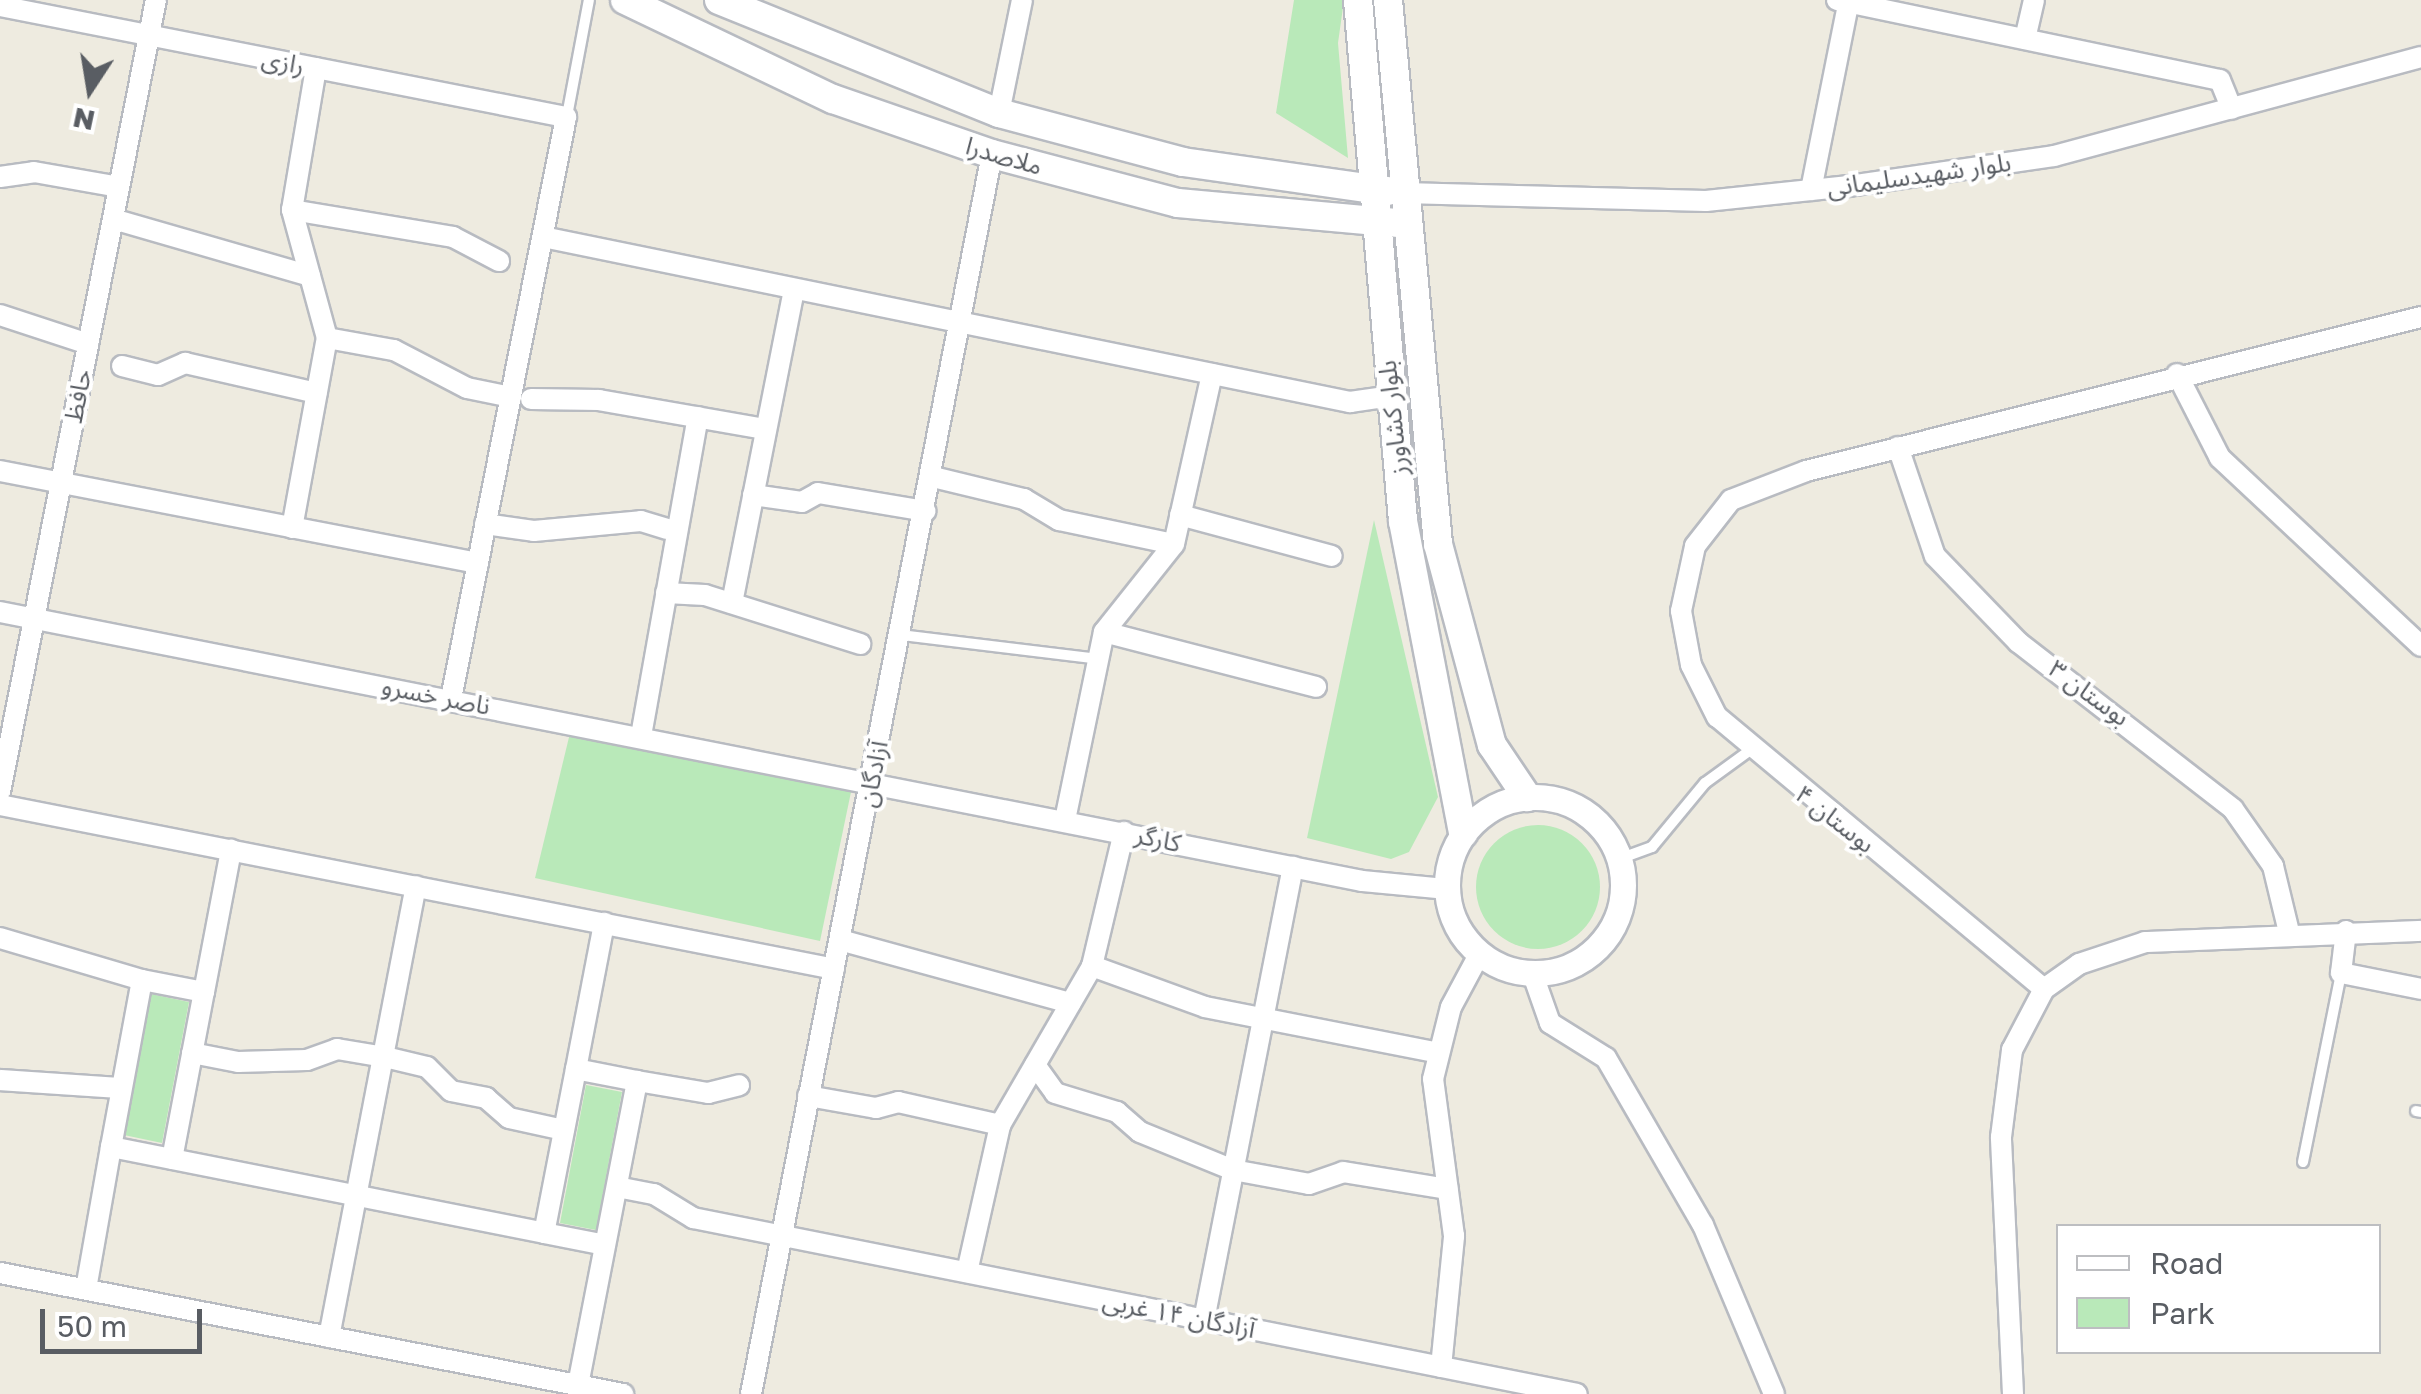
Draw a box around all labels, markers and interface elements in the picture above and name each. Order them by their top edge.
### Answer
north arrow [40,40,140,140]
street label: رازی [259,43,307,81]
text: N [70,101,97,138]
street label: ملاصدرا [962,131,1046,181]
street label: بلوار شهیدسلیمانی [1825,147,2013,203]
street label: بلوار کشاورز [1372,359,1414,477]
street label: حافظ [58,367,98,425]
street label: بوستان ۳ [2043,654,2135,732]
street label: ناصر خسرو [379,671,493,721]
street label: آزادگان [852,738,894,810]
street label: بوستان ۴ [1789,779,1881,859]
street label: کارگر [1132,820,1184,858]
legend [2056,1224,2381,1354]
text: Road [2150,1245,2224,1281]
street label: آزادگان ۱۴ غربی [1100,1285,1258,1345]
scale bar [45,1289,208,1351]
text: Park [2150,1295,2215,1331]
text: 50 m [57,1308,127,1344]

